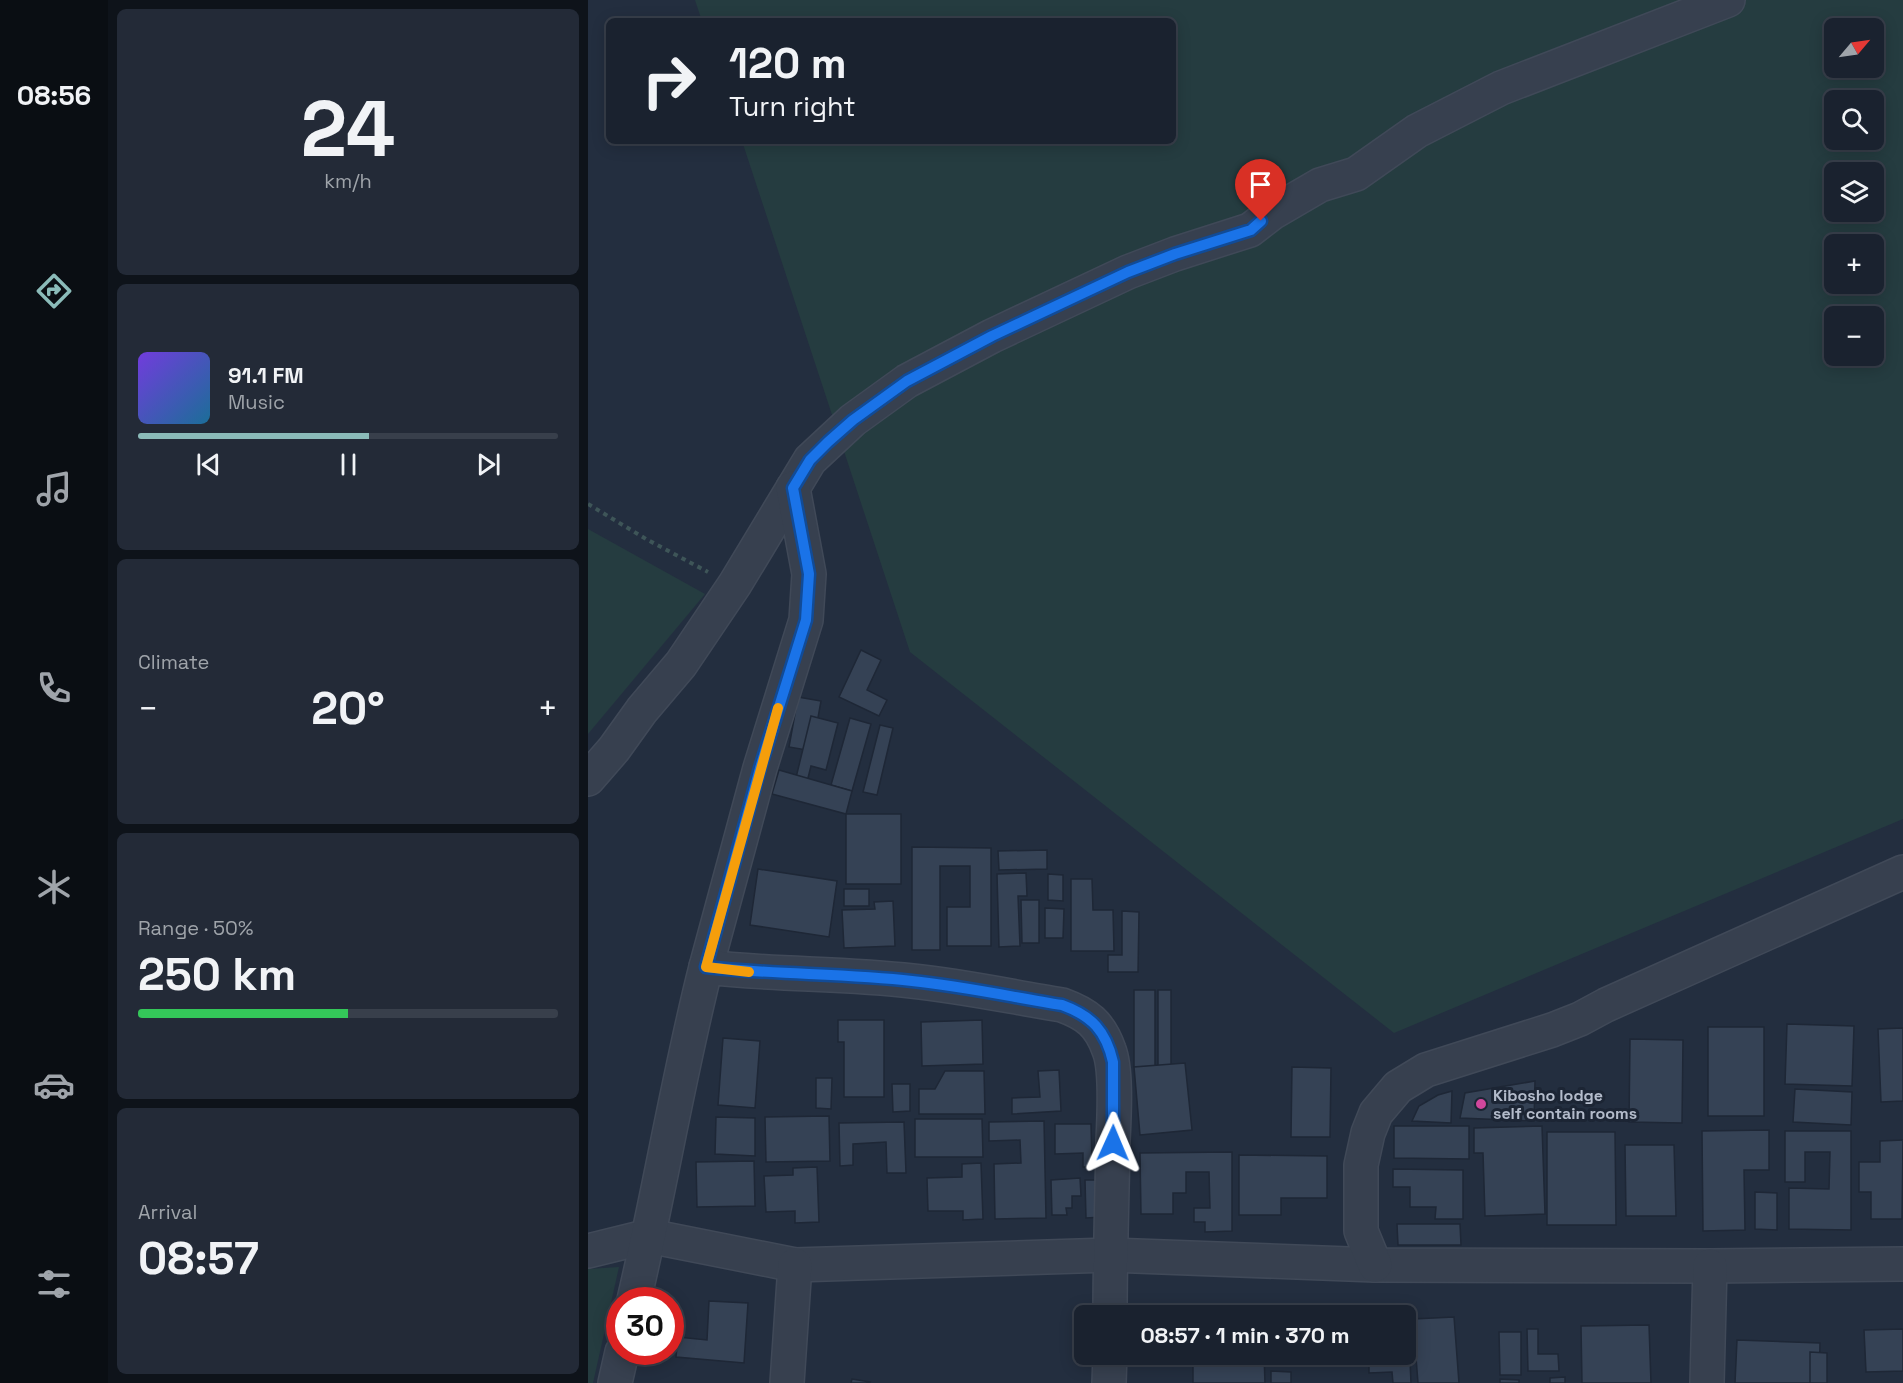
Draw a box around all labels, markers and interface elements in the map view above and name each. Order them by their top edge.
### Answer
north arrow [1824,18,1884,78]
map controls [1824,18,1884,366]
text: 120 m [729,37,847,90]
icon: right [630,42,708,120]
text: 08:56 [17,78,91,113]
text: 24 [301,79,395,179]
text: Turn right [729,89,856,124]
button: search [1824,90,1884,150]
pin [1235,159,1286,221]
button: layers [1824,162,1884,222]
text: km/h [324,168,372,194]
icon: arrive [1244,168,1277,201]
button: + [1824,234,1884,294]
icon: directions [33,270,75,312]
button: − [1824,306,1884,366]
text: 91.1 FM [228,361,304,389]
text: Music [228,389,285,415]
icon: previous [192,448,225,481]
icon: pause [332,448,365,481]
icon: next [472,448,505,481]
icon: music [33,468,75,510]
text: Climate [138,649,209,675]
icon: phone [33,667,75,709]
text: 20° [311,680,385,737]
text: − [138,688,158,730]
text: + [538,688,558,730]
icon: climate [33,866,75,908]
text: Range · 50% [138,915,253,941]
text: 250 km [138,946,296,1003]
icon: car [33,1064,75,1106]
place label: Kibosho lodge self contain rooms [1493,1085,1637,1124]
marker: Kibosho lodge self contain rooms [1474,1097,1488,1111]
position arrow [1081,1111,1145,1175]
text: Arrival [138,1199,197,1225]
text: 08:57 [138,1230,259,1287]
icon: filters [33,1263,75,1305]
speed limit sign: 30 [606,1287,684,1365]
text: 08:57 · 1 min · 370 m [1141,1321,1349,1349]

